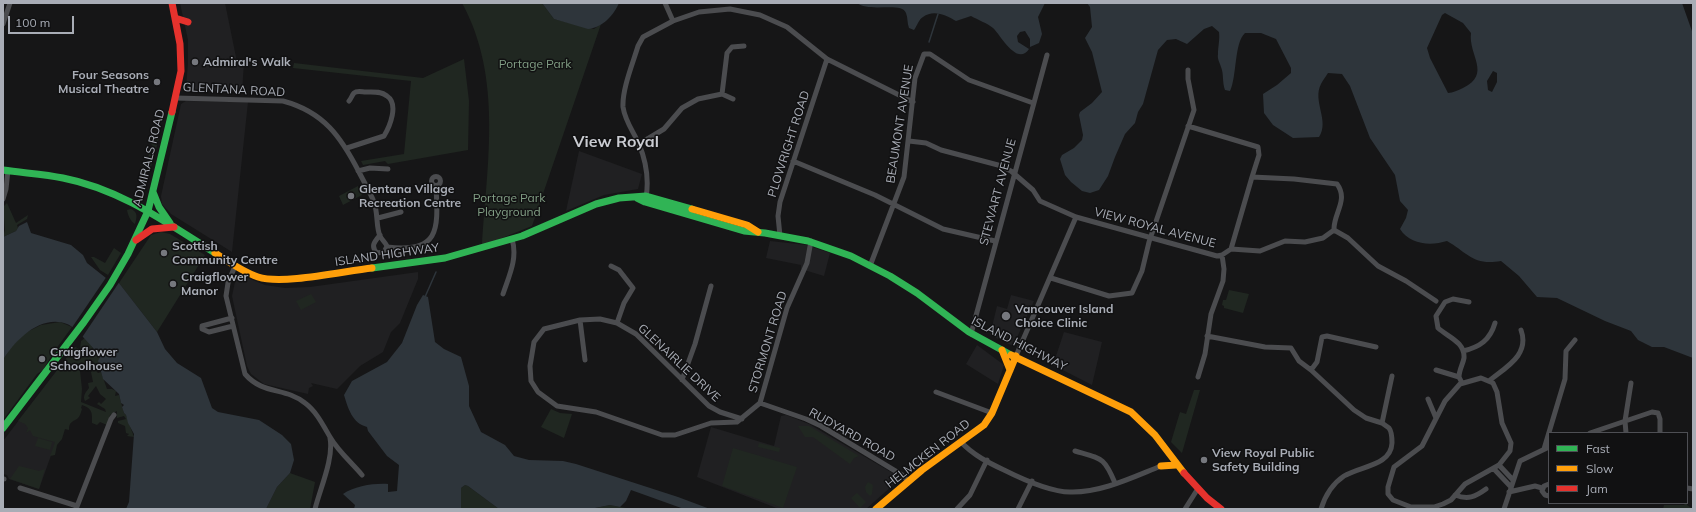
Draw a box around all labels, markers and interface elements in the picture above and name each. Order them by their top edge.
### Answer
scale bar [10,8,76,34]
text: 100 m [15,15,50,30]
place label: Admiral's Walk [203,55,291,69]
marker: Admiral's Walk [190,57,200,67]
park label: Portage Park [499,57,571,71]
street label: BEAUMONT AVENUE [884,64,916,184]
place label: Four Seasons Musical Theatre [58,68,149,96]
marker: Four Seasons Musical Theatre [152,77,162,87]
street label: GLENTANA ROAD [182,80,286,100]
street label: PLOWRIGHT ROAD [765,89,813,199]
street label: ADMIRALS ROAD [130,108,168,208]
district label: View Royal [573,132,659,152]
street label: STEWART AVENUE [977,137,1019,247]
place label: Glentana Village Recreation Centre [359,182,461,210]
marker: Glentana Village Recreation Centre [346,191,356,201]
park label: Portage Park Playground [473,191,545,219]
street label: VIEW ROYAL AVENUE [1093,205,1217,251]
place label: Scottish Community Centre [172,239,278,267]
street label: ISLAND HIGHWAY [334,241,440,269]
marker: Scottish Community Centre [159,248,169,258]
place label: Craigflower Manor [181,270,248,298]
marker: Craigflower Manor [168,279,178,289]
street label: STORMONT ROAD [746,289,790,395]
place label: Vancouver Island Choice Clinic [1015,302,1113,330]
marker: Vancouver Island Choice Clinic [1000,310,1012,322]
street label: ISLAND HIGHWAY [969,314,1069,374]
street label: GLENAIRLIE DRIVE [635,321,723,405]
place label: Craigflower Schoolhouse [50,345,122,373]
marker: Craigflower Schoolhouse [37,354,47,364]
street label: RUDYARD ROAD [806,405,898,465]
street label: HELMCKEN ROAD [883,417,973,491]
legend [1548,432,1688,504]
text: Fast [1586,441,1610,456]
place label: View Royal Public Safety Building [1212,446,1314,474]
marker: View Royal Public Safety Building [1199,455,1209,465]
text: Slow [1586,461,1614,476]
text: Jam [1586,481,1608,496]

